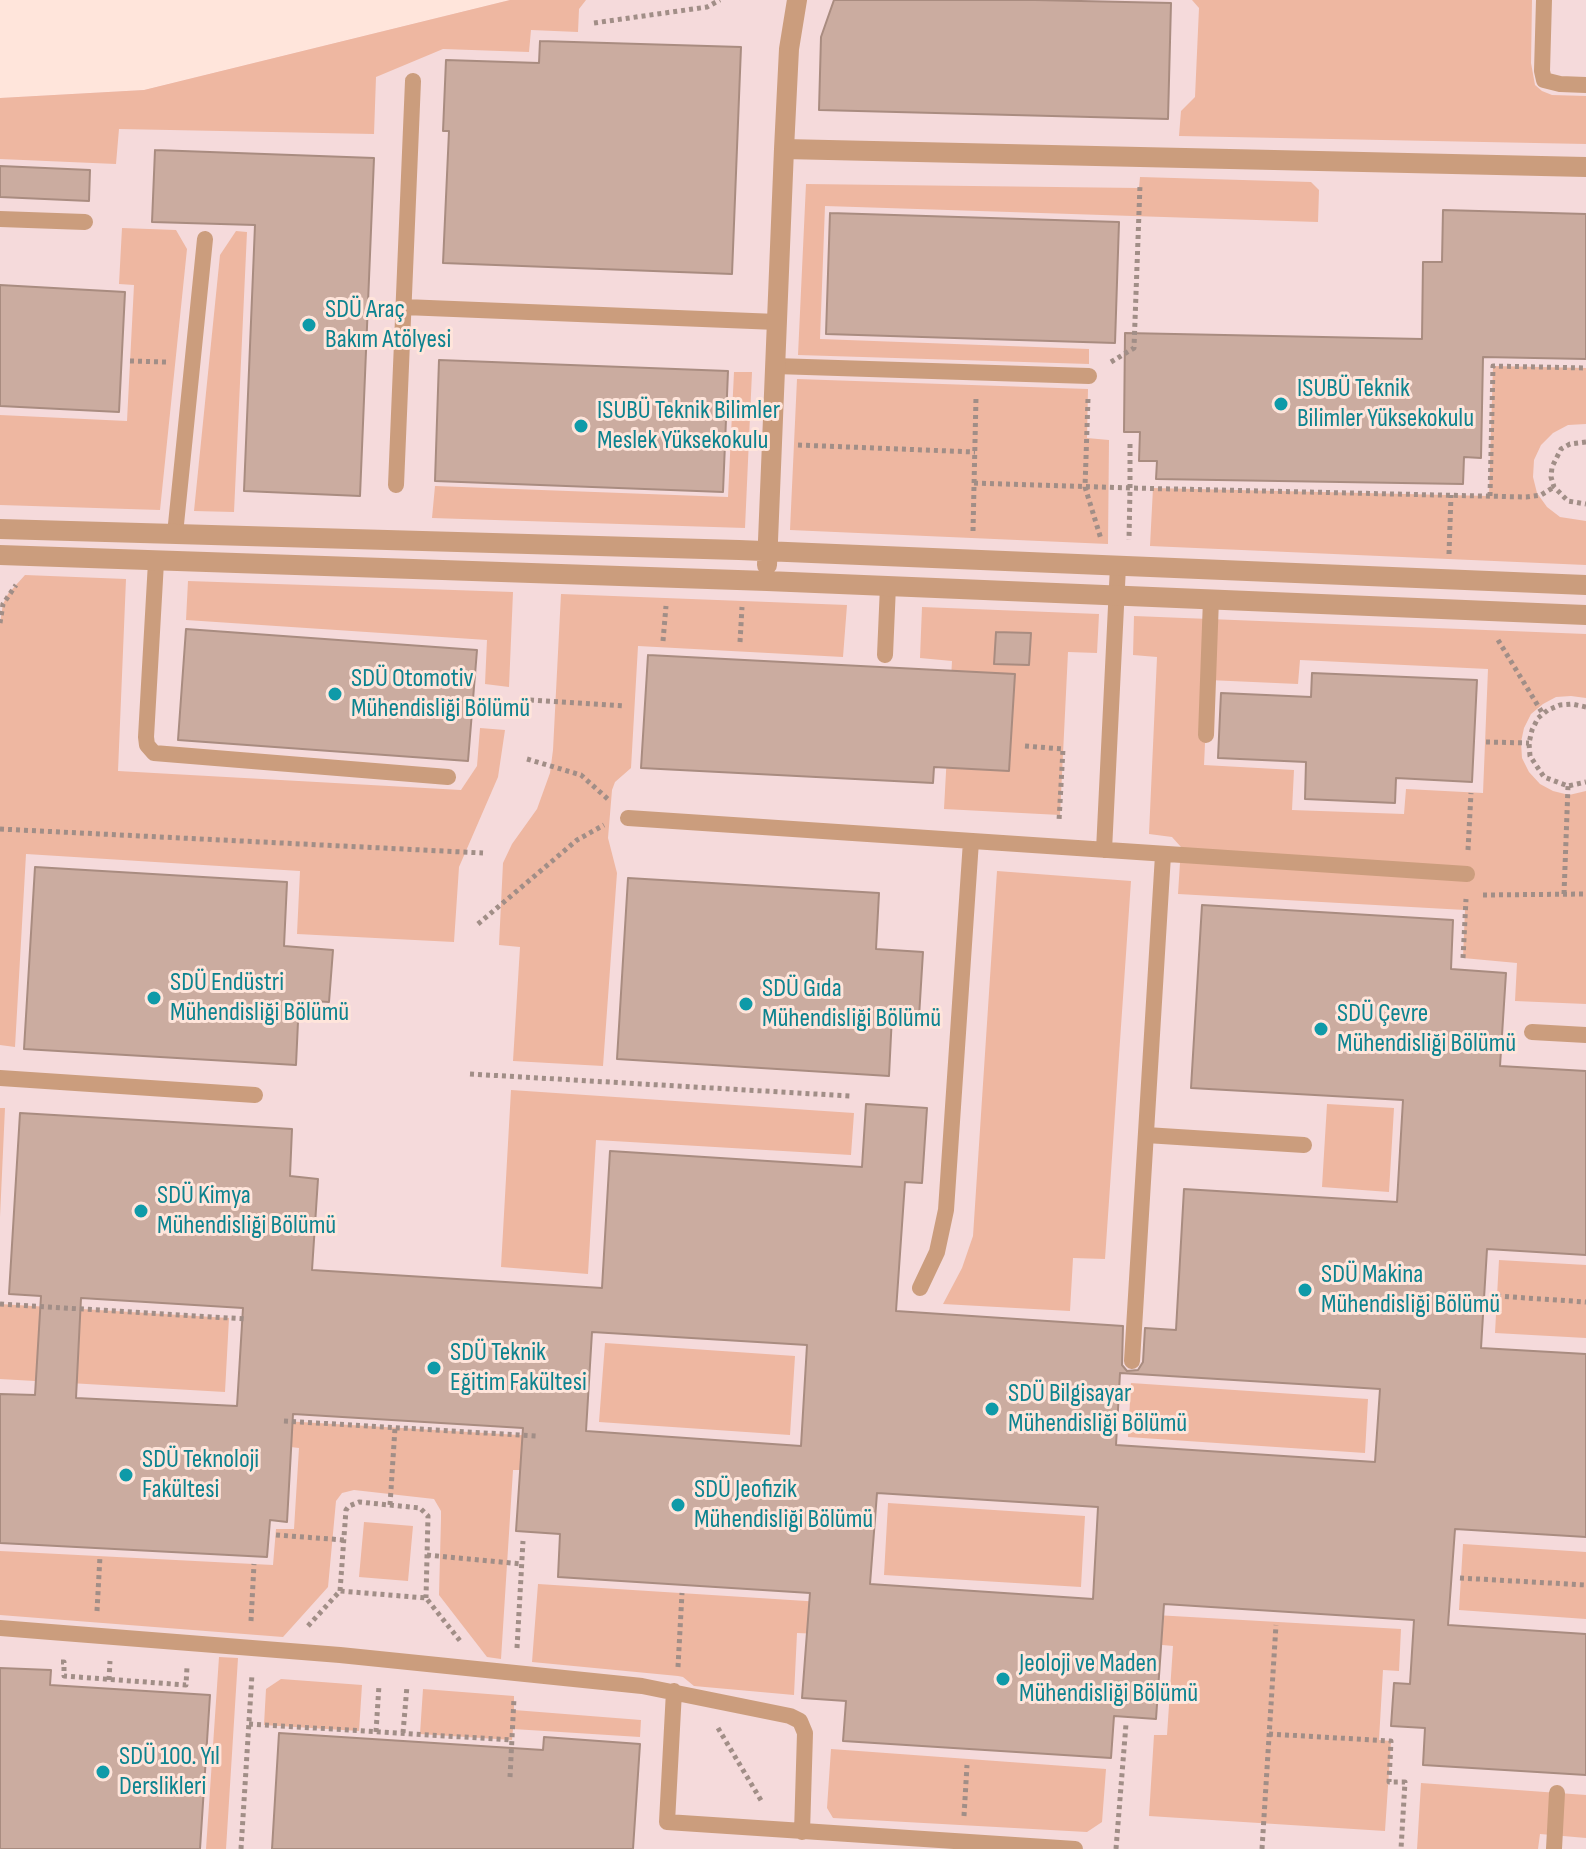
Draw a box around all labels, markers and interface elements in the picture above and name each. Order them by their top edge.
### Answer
place label: SDÜ Araç Bakım Atölyesi [325,294,451,356]
marker: SDÜ Araç Bakım Atölyesi [300,316,318,334]
place label: ISUBÜ Teknik Bilimler Yüksekokulu [1297,373,1474,434]
place label: ISUBÜ Teknik Bilimler Meslek Yüksekokulu [597,395,780,456]
marker: ISUBÜ Teknik Bilimler Yüksekokulu [1272,395,1290,413]
marker: ISUBÜ Teknik Bilimler Meslek Yüksekokulu [572,417,590,435]
place label: SDÜ Otomotiv Mühendisliği Bölümü [351,663,530,724]
marker: SDÜ Otomotiv Mühendisliği Bölümü [326,685,344,703]
place label: SDÜ Endüstri Mühendisliği Bölümü [170,967,349,1028]
place label: SDÜ Gıda Mühendisliği Bölümü [762,973,941,1034]
marker: SDÜ Endüstri Mühendisliği Bölümü [145,989,163,1007]
marker: SDÜ Gıda Mühendisliği Bölümü [737,995,755,1013]
place label: SDÜ Çevre Mühendisliği Bölümü [1337,998,1516,1060]
marker: SDÜ Çevre Mühendisliği Bölümü [1312,1020,1330,1038]
place label: SDÜ Kimya Mühendisliği Bölümü [157,1180,336,1242]
marker: SDÜ Kimya Mühendisliği Bölümü [132,1202,150,1220]
place label: SDÜ Makina Mühendisliği Bölümü [1321,1259,1500,1320]
marker: SDÜ Makina Mühendisliği Bölümü [1296,1281,1314,1299]
place label: SDÜ Teknik Eğitim Fakültesi [450,1337,587,1398]
marker: SDÜ Teknik Eğitim Fakültesi [425,1359,443,1377]
place label: SDÜ Bilgisayar Mühendisliği Bölümü [1008,1378,1187,1440]
marker: SDÜ Bilgisayar Mühendisliği Bölümü [983,1400,1001,1418]
place label: SDÜ Teknoloji Fakültesi [142,1444,259,1506]
marker: SDÜ Teknoloji Fakültesi [117,1466,135,1484]
place label: SDÜ Jeofizik Mühendisliği Bölümü [694,1474,873,1536]
marker: SDÜ Jeofizik Mühendisliği Bölümü [669,1496,687,1514]
place label: Jeoloji ve Maden Mühendisliği Bölümü [1019,1648,1198,1710]
marker: Jeoloji ve Maden Mühendisliği Bölümü [994,1670,1012,1688]
place label: SDÜ 100. Yıl Derslikleri [119,1741,220,1802]
marker: SDÜ 100. Yıl Derslikleri [94,1763,112,1781]

